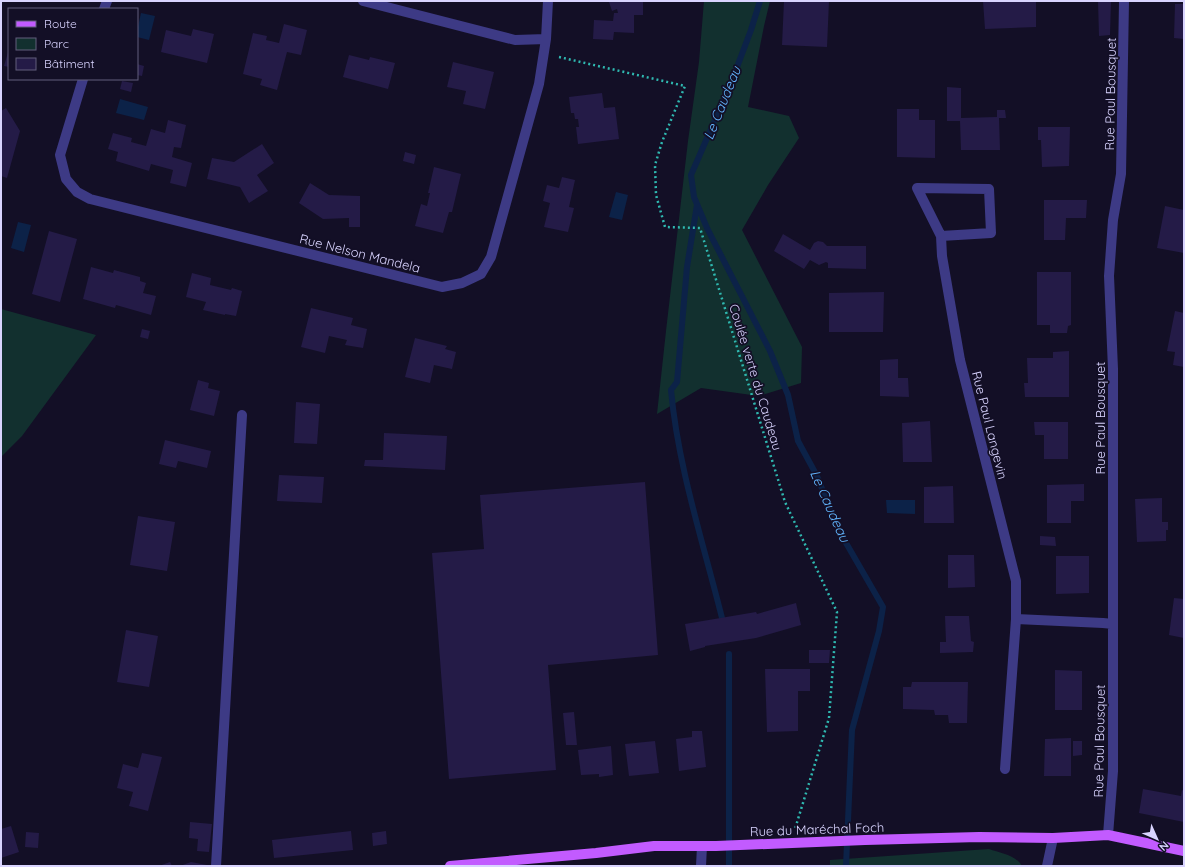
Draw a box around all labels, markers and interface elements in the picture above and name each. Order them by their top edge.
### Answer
legend [8,8,138,80]
text: Route [44,16,77,31]
text: Parc [44,36,69,51]
street label: Rue Paul Bousquet [1101,37,1119,151]
text: Bâtiment [44,56,94,71]
water label: Le Caudeau [699,63,745,142]
street label: Rue Nelson Mandela [298,230,422,276]
street label: Coulée verte du Caudeau [726,302,786,452]
street label: Rue Paul Bousquet [1092,361,1108,475]
street label: Rue Paul Langevin [969,369,1011,481]
water label: Le Caudeau [806,467,854,546]
street label: Rue Paul Bousquet [1090,684,1108,798]
street label: Rue du Maréchal Foch [750,819,884,839]
north arrow [1137,819,1177,859]
text: N [1156,838,1172,854]

